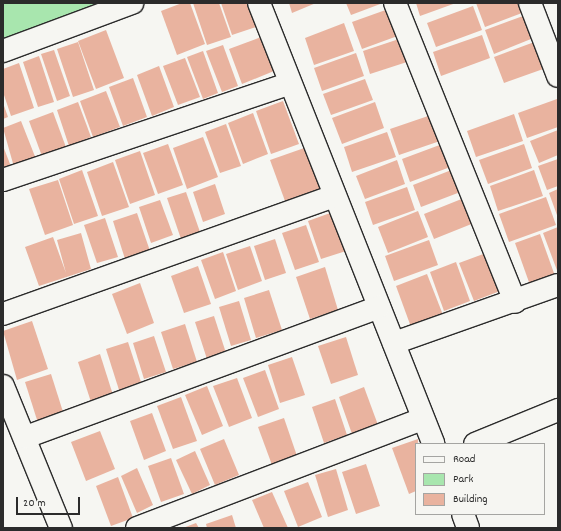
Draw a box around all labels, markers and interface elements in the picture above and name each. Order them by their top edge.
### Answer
legend [415,443,545,515]
text: Road [453,451,475,468]
text: Park [453,471,473,488]
scale bar [18,489,82,515]
text: Building [453,491,488,508]
text: 20 m [23,495,46,512]

